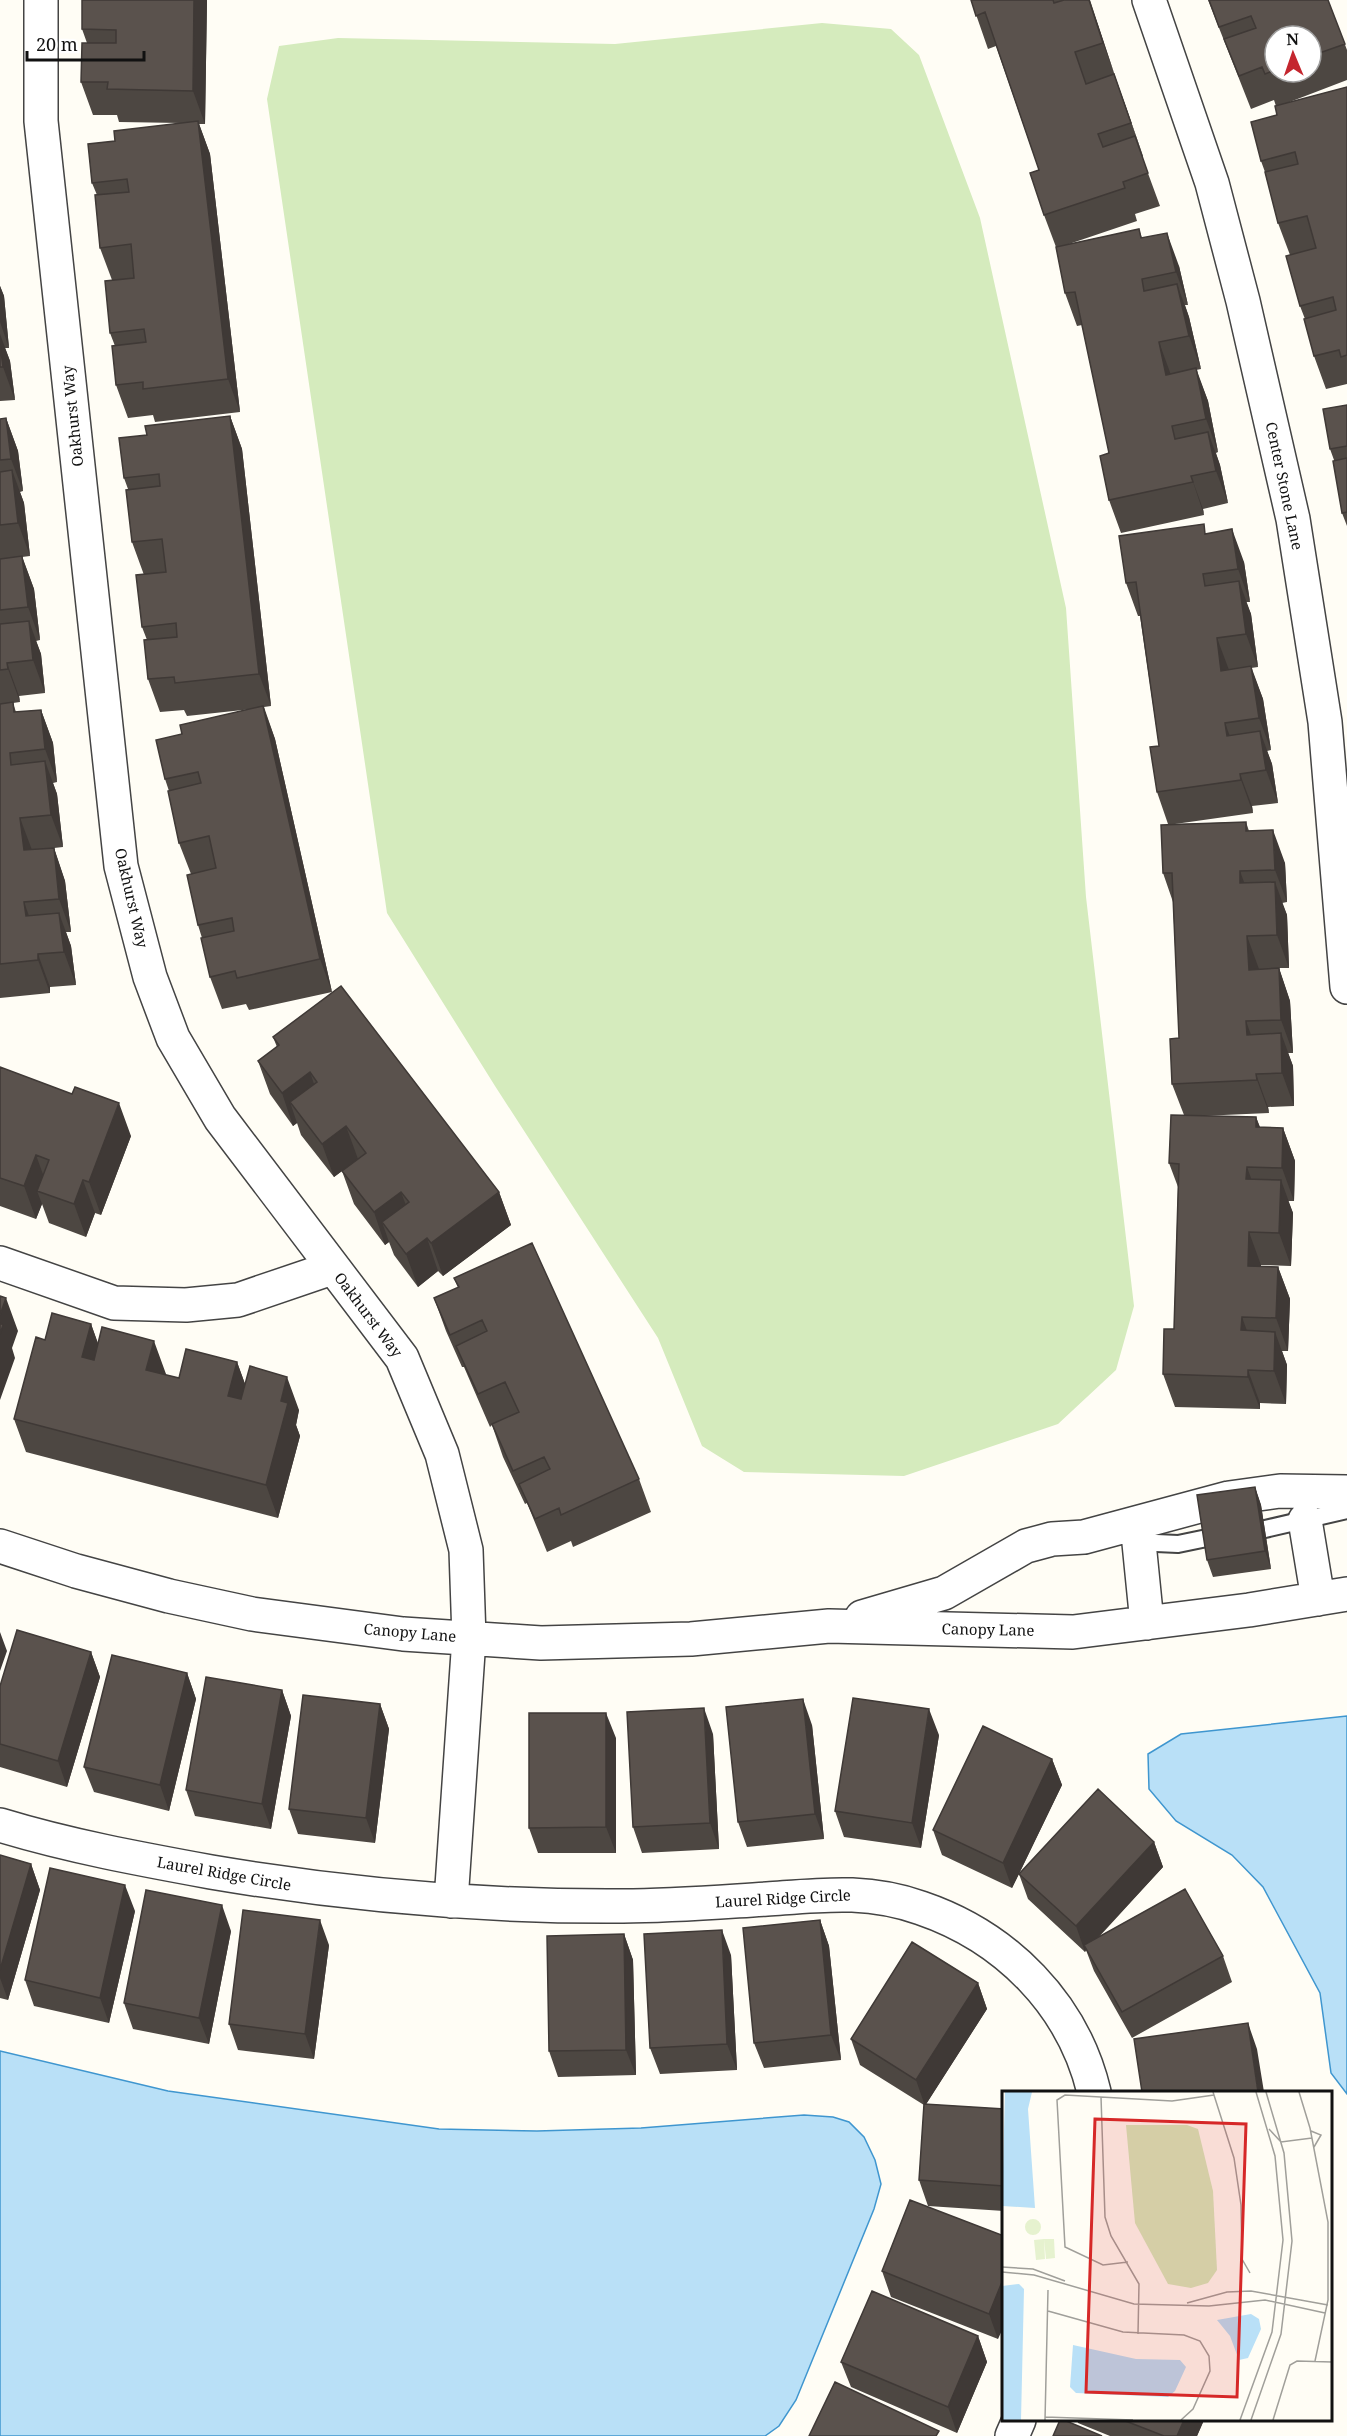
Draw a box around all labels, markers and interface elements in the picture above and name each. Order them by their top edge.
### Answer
scale bar [27,24,144,62]
north arrow [1263,24,1323,84]
text: N [1286,28,1300,50]
text: 20 m [36,32,78,56]
street label: Oakhurst Way [57,364,87,468]
street label: Center Stone Lane [1262,420,1308,552]
street label: Oakhurst Way [111,846,153,950]
street label: Oakhurst Way [330,1268,408,1361]
street label: Canopy Lane [363,1618,457,1646]
street label: Canopy Lane [941,1618,1035,1640]
street label: Laurel Ridge Circle [156,1851,293,1895]
street label: Laurel Ridge Circle [715,1884,851,1912]
inset map [1002,2091,1332,2421]

